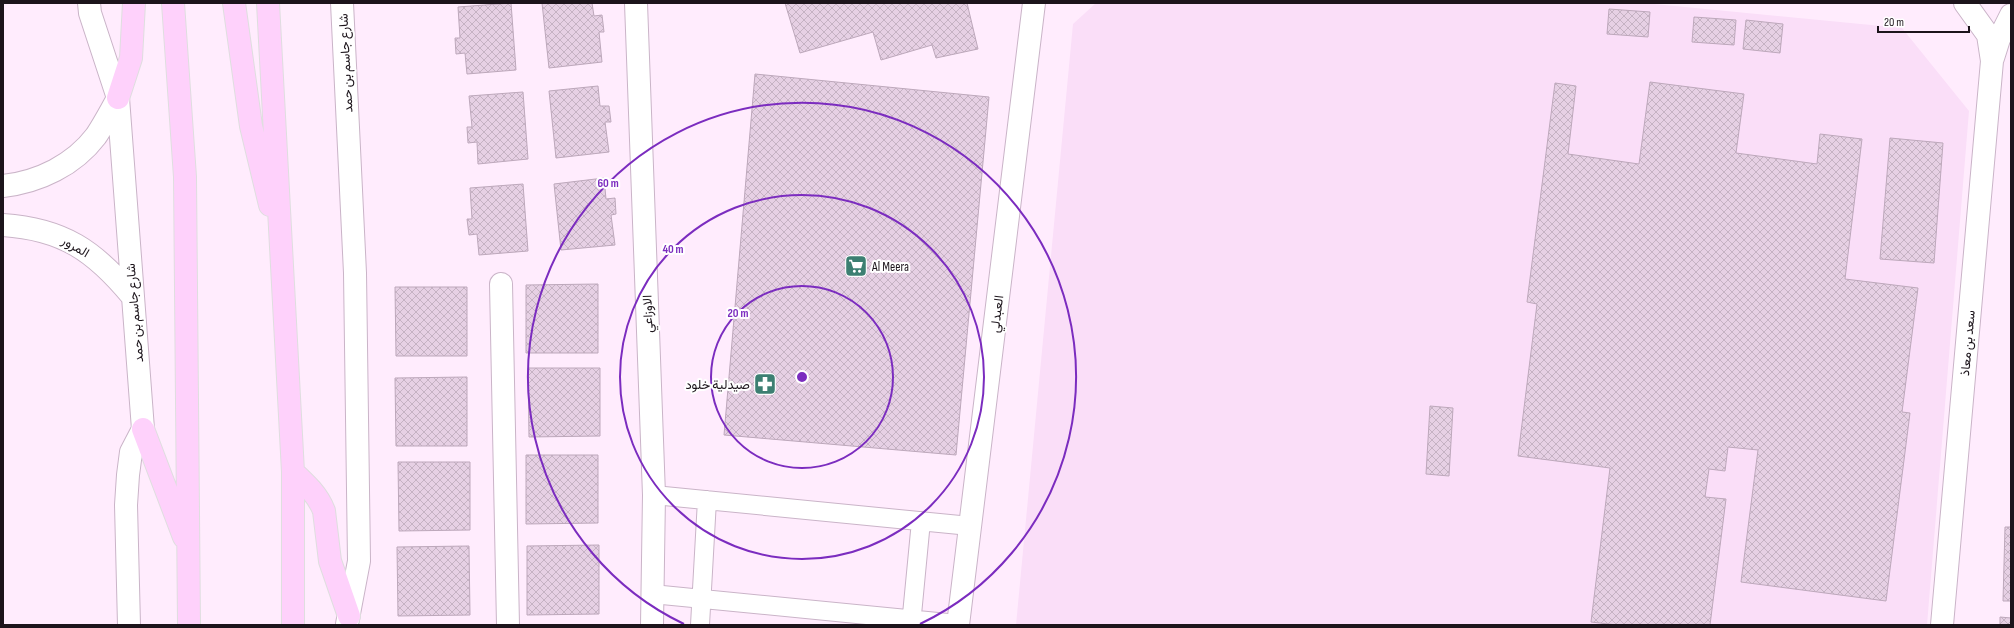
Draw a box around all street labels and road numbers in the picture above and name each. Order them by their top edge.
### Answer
street label: شارع جاسم بن حمد [335,13,358,113]
street label: المرور [58,232,92,261]
street label: شارع جاسم بن حمد [123,263,148,363]
street label: العبدلي [987,294,1009,334]
street label: الاوزاعي [639,295,659,333]
street label: سعد بن معاذ [1957,310,1979,377]

